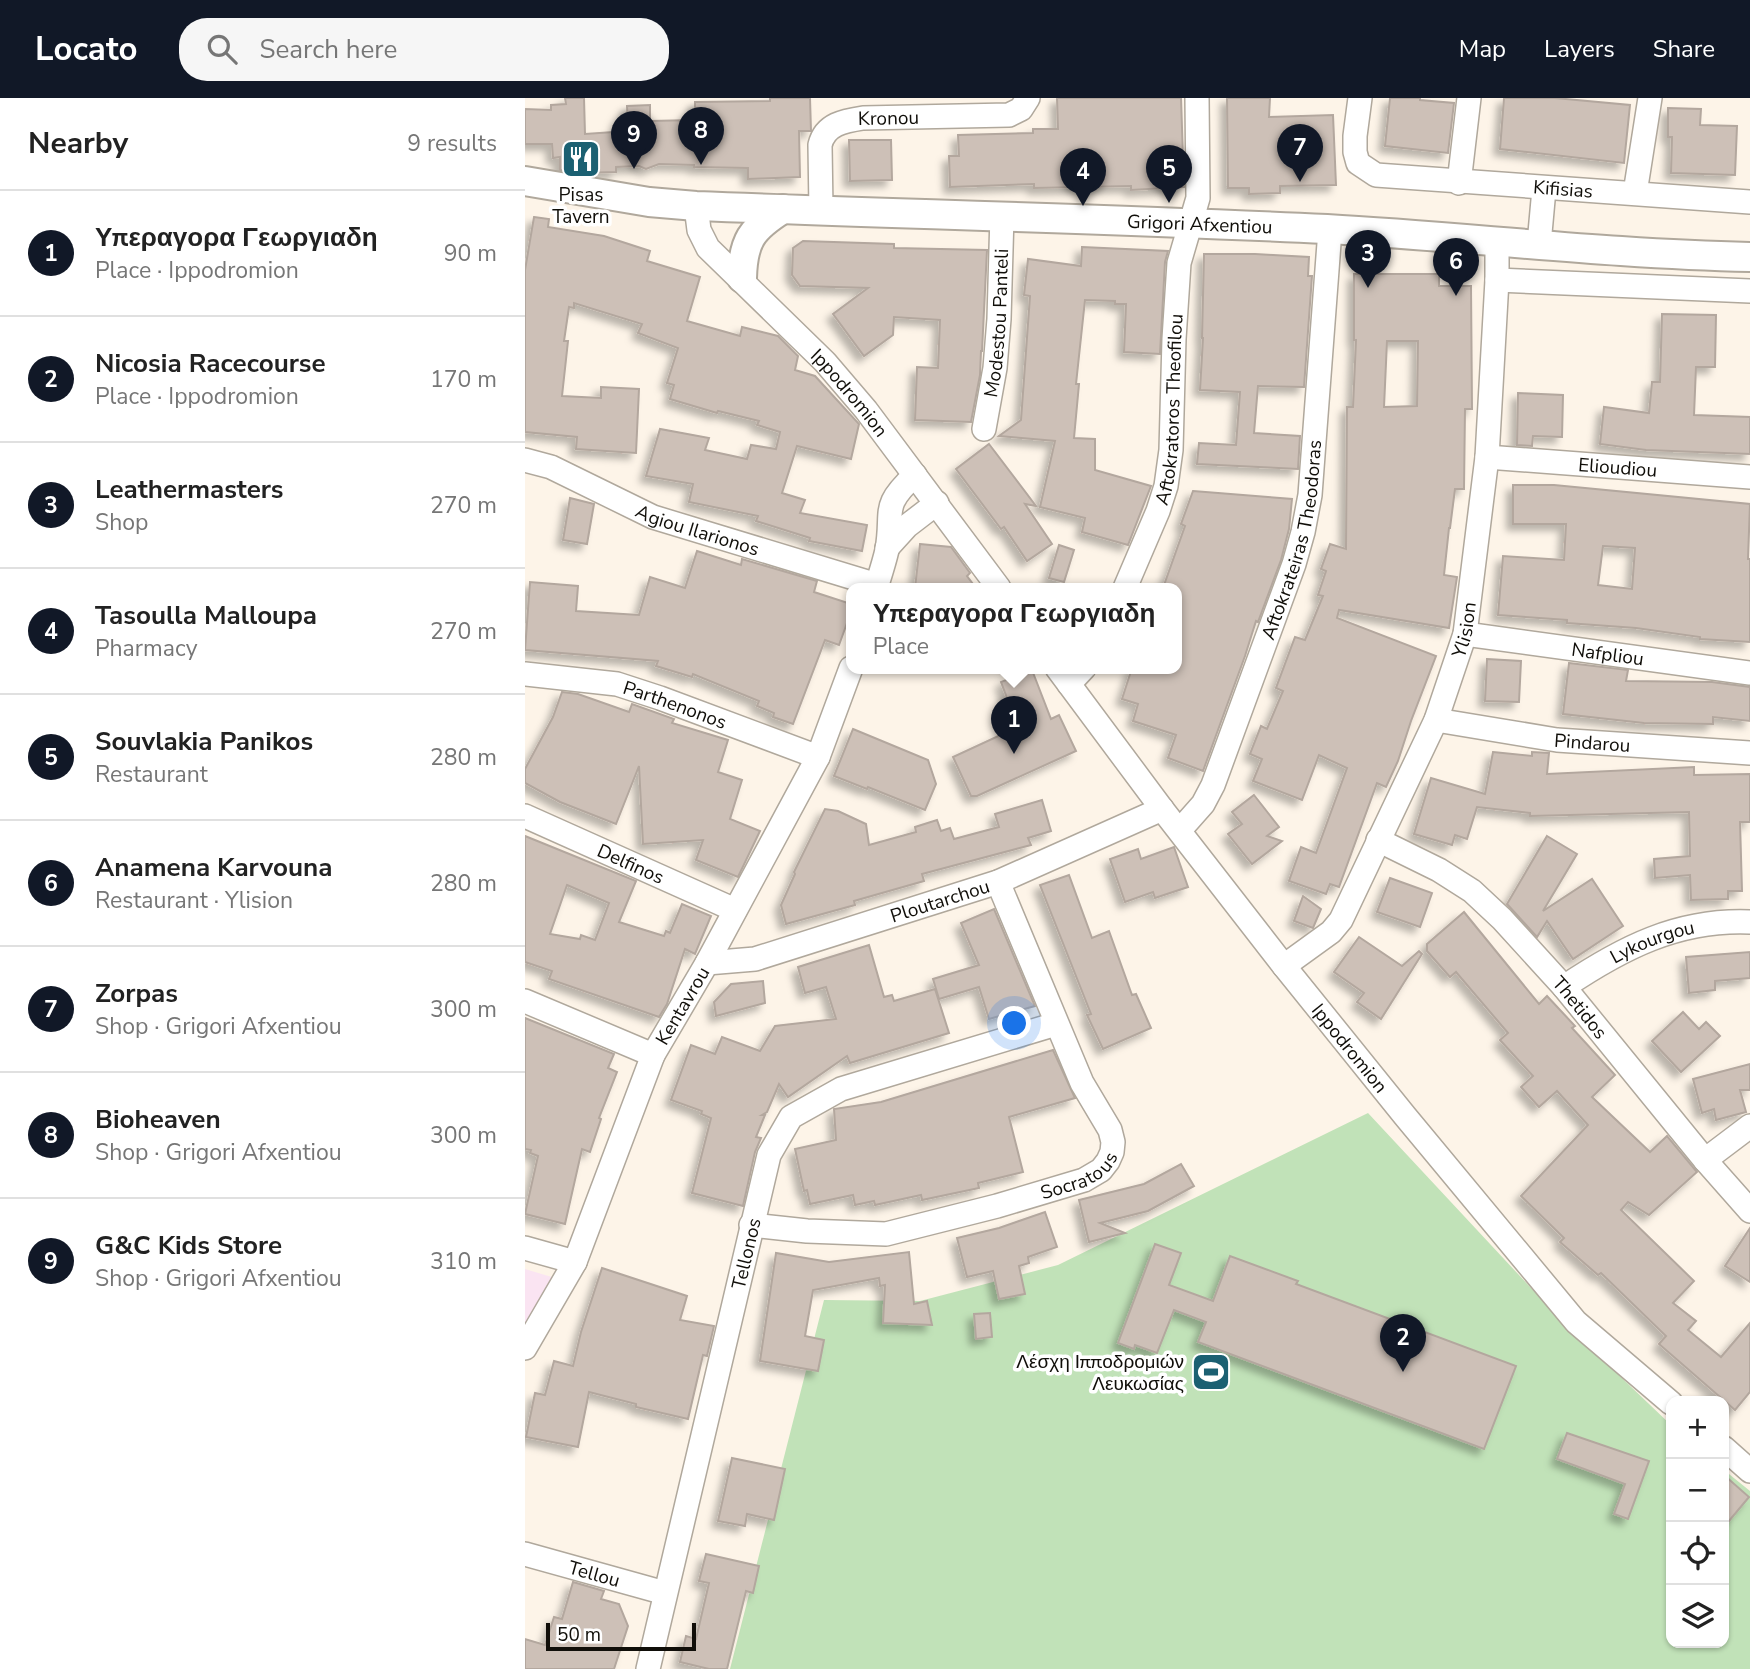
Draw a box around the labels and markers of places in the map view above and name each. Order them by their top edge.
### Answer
pin: 8 [678,107,724,165]
pin: 9 [611,111,657,169]
pin: 7 [1277,124,1323,182]
restaurant icon: Pisas Tavern [560,138,602,180]
pin: 5 [1146,145,1192,203]
pin: 4 [1060,148,1106,206]
place label: Pisas Tavern [552,182,610,230]
pin: 3 [1345,230,1391,288]
pin: 6 [1433,238,1479,296]
pin: 1 [991,696,1037,754]
pin: 2 [1380,1314,1426,1372]
place label: Λέσχη Ιπποδρομιών Λευκωσίας [1016,1349,1184,1397]
sports icon: Λέσχη Ιπποδρομιών Λευκωσίας [1190,1351,1232,1393]

